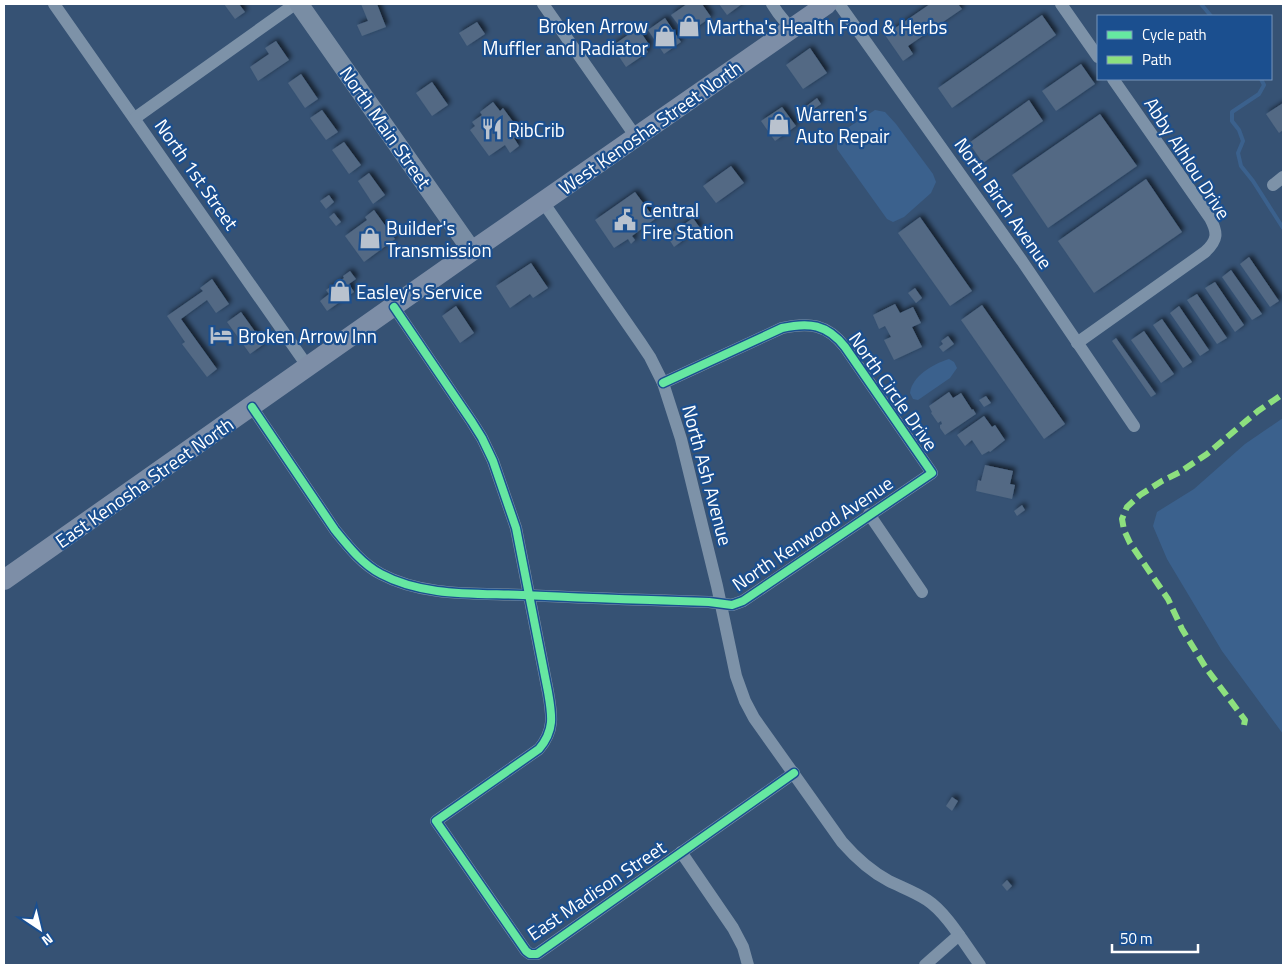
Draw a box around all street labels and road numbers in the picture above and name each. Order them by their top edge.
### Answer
street label: West Kenosha Street North [552,53,748,201]
street label: North Main Street [333,60,439,194]
street label: Abby Alhlou Drive [1138,91,1238,225]
street label: North 1st Street [148,113,246,236]
street label: North Birch Avenue [948,131,1060,275]
street label: North Circle Drive [842,326,946,456]
street label: North Ash Avenue [675,402,741,548]
street label: East Kenosha Street North [49,409,239,555]
street label: North Kenwood Avenue [726,468,898,598]
street label: East Madison Street [521,833,671,947]

